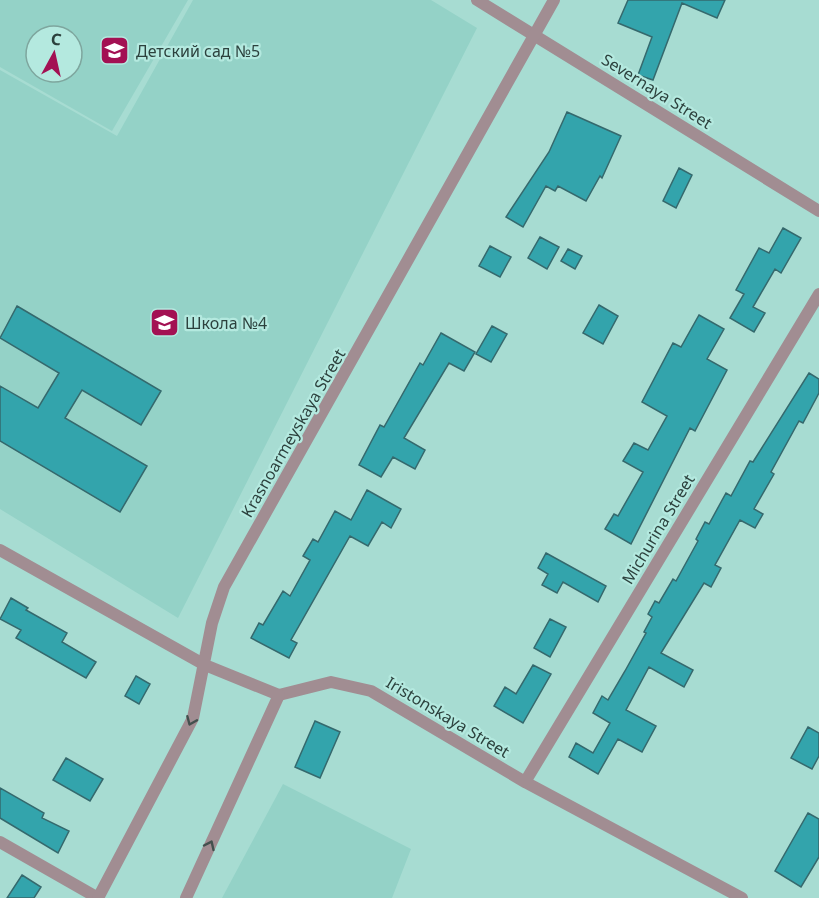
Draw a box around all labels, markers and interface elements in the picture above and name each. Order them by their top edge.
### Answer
north arrow [24,24,84,84]
text: С [49,28,63,51]
school or university icon: Детский сад №5 [99,35,131,67]
place label: Детский сад №5 [136,40,260,62]
street label: Severnaya Street [598,48,716,134]
school or university icon: Школа №4 [148,307,180,339]
place label: Школа №4 [185,312,267,334]
street label: Krasnoarmeyskaya Street [236,345,350,521]
street label: Michurina Street [617,470,700,588]
street label: Iristonskaya Street [382,671,514,763]
one-way arrow [186,715,198,726]
one-way arrow [203,840,215,851]

